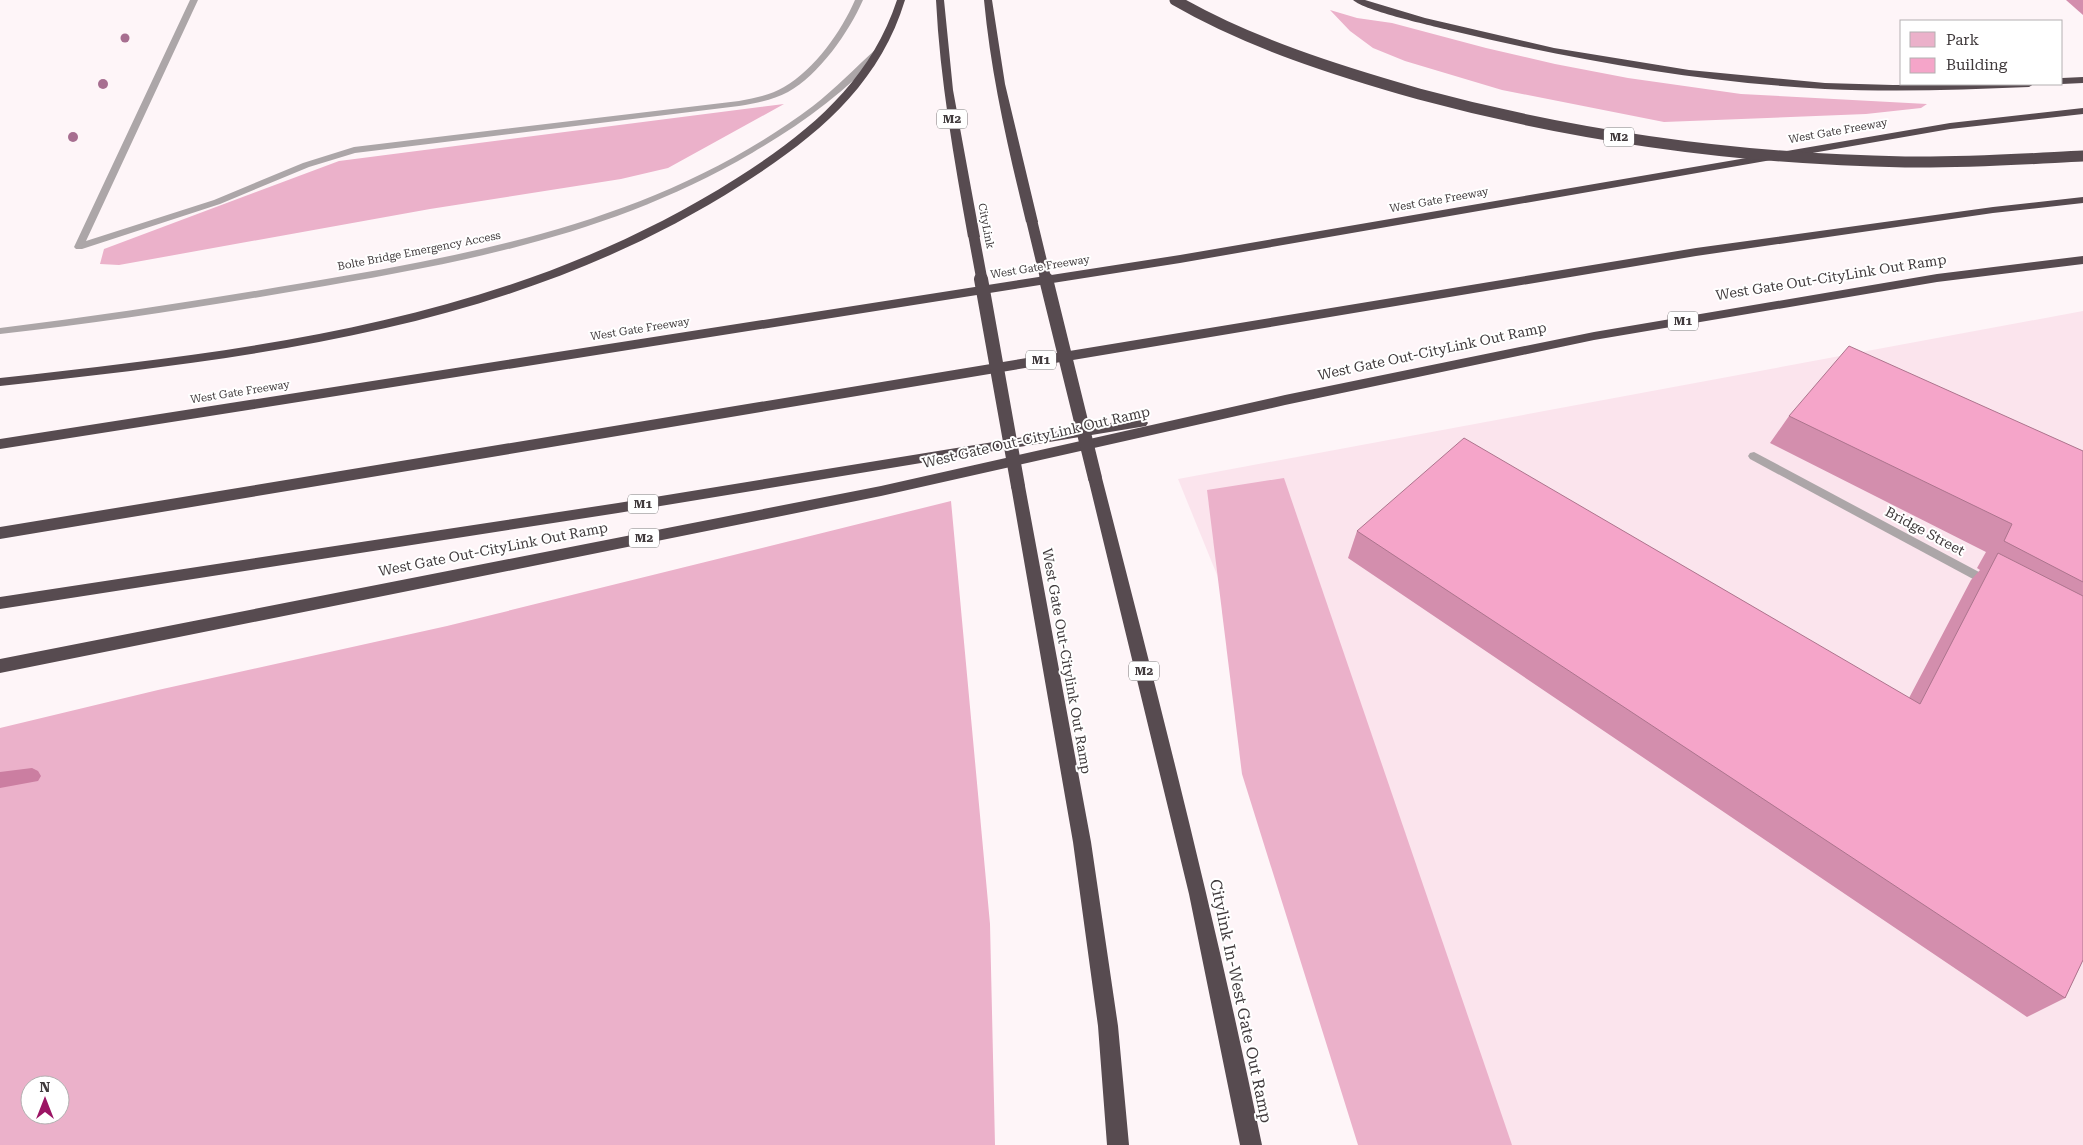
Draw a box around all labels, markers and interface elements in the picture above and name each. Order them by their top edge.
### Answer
legend [1900,20,2063,85]
text: Park [1946,31,1980,49]
text: Building [1946,56,2008,74]
road number: M2 [937,110,967,128]
street label: West Gate Freeway [1787,116,1889,146]
road number: M2 [1604,128,1634,146]
street label: West Gate Freeway [1388,185,1490,215]
street label: CityLink [975,202,997,250]
street label: Bolte Bridge Emergency Access [336,229,502,273]
street label: West Gate Out-CityLink Out Ramp [1715,251,1947,303]
street label: West Gate Freeway [989,253,1091,281]
road number: M1 [1668,312,1698,331]
street label: West Gate Freeway [589,315,691,343]
street label: West Gate Out-CityLink Out Ramp [1316,319,1548,383]
road number: M1 [1026,350,1056,370]
street label: West Gate Freeway [189,378,291,406]
street label: West Gate Out-CityLink Out Ramp [921,403,1151,471]
road number: M1 [628,494,658,514]
street label: Bridge Street [1883,503,1967,559]
street label: West Gate Out-CityLink Out Ramp [377,519,609,579]
road number: M2 [629,528,659,548]
street label: West Gate Out-Citylink Out Ramp [1039,547,1095,775]
road number: M2 [1129,661,1159,680]
street label: Citylink In-West Gate Out Ramp [1206,877,1276,1125]
north arrow [20,1075,70,1125]
text: N [40,1079,51,1095]

